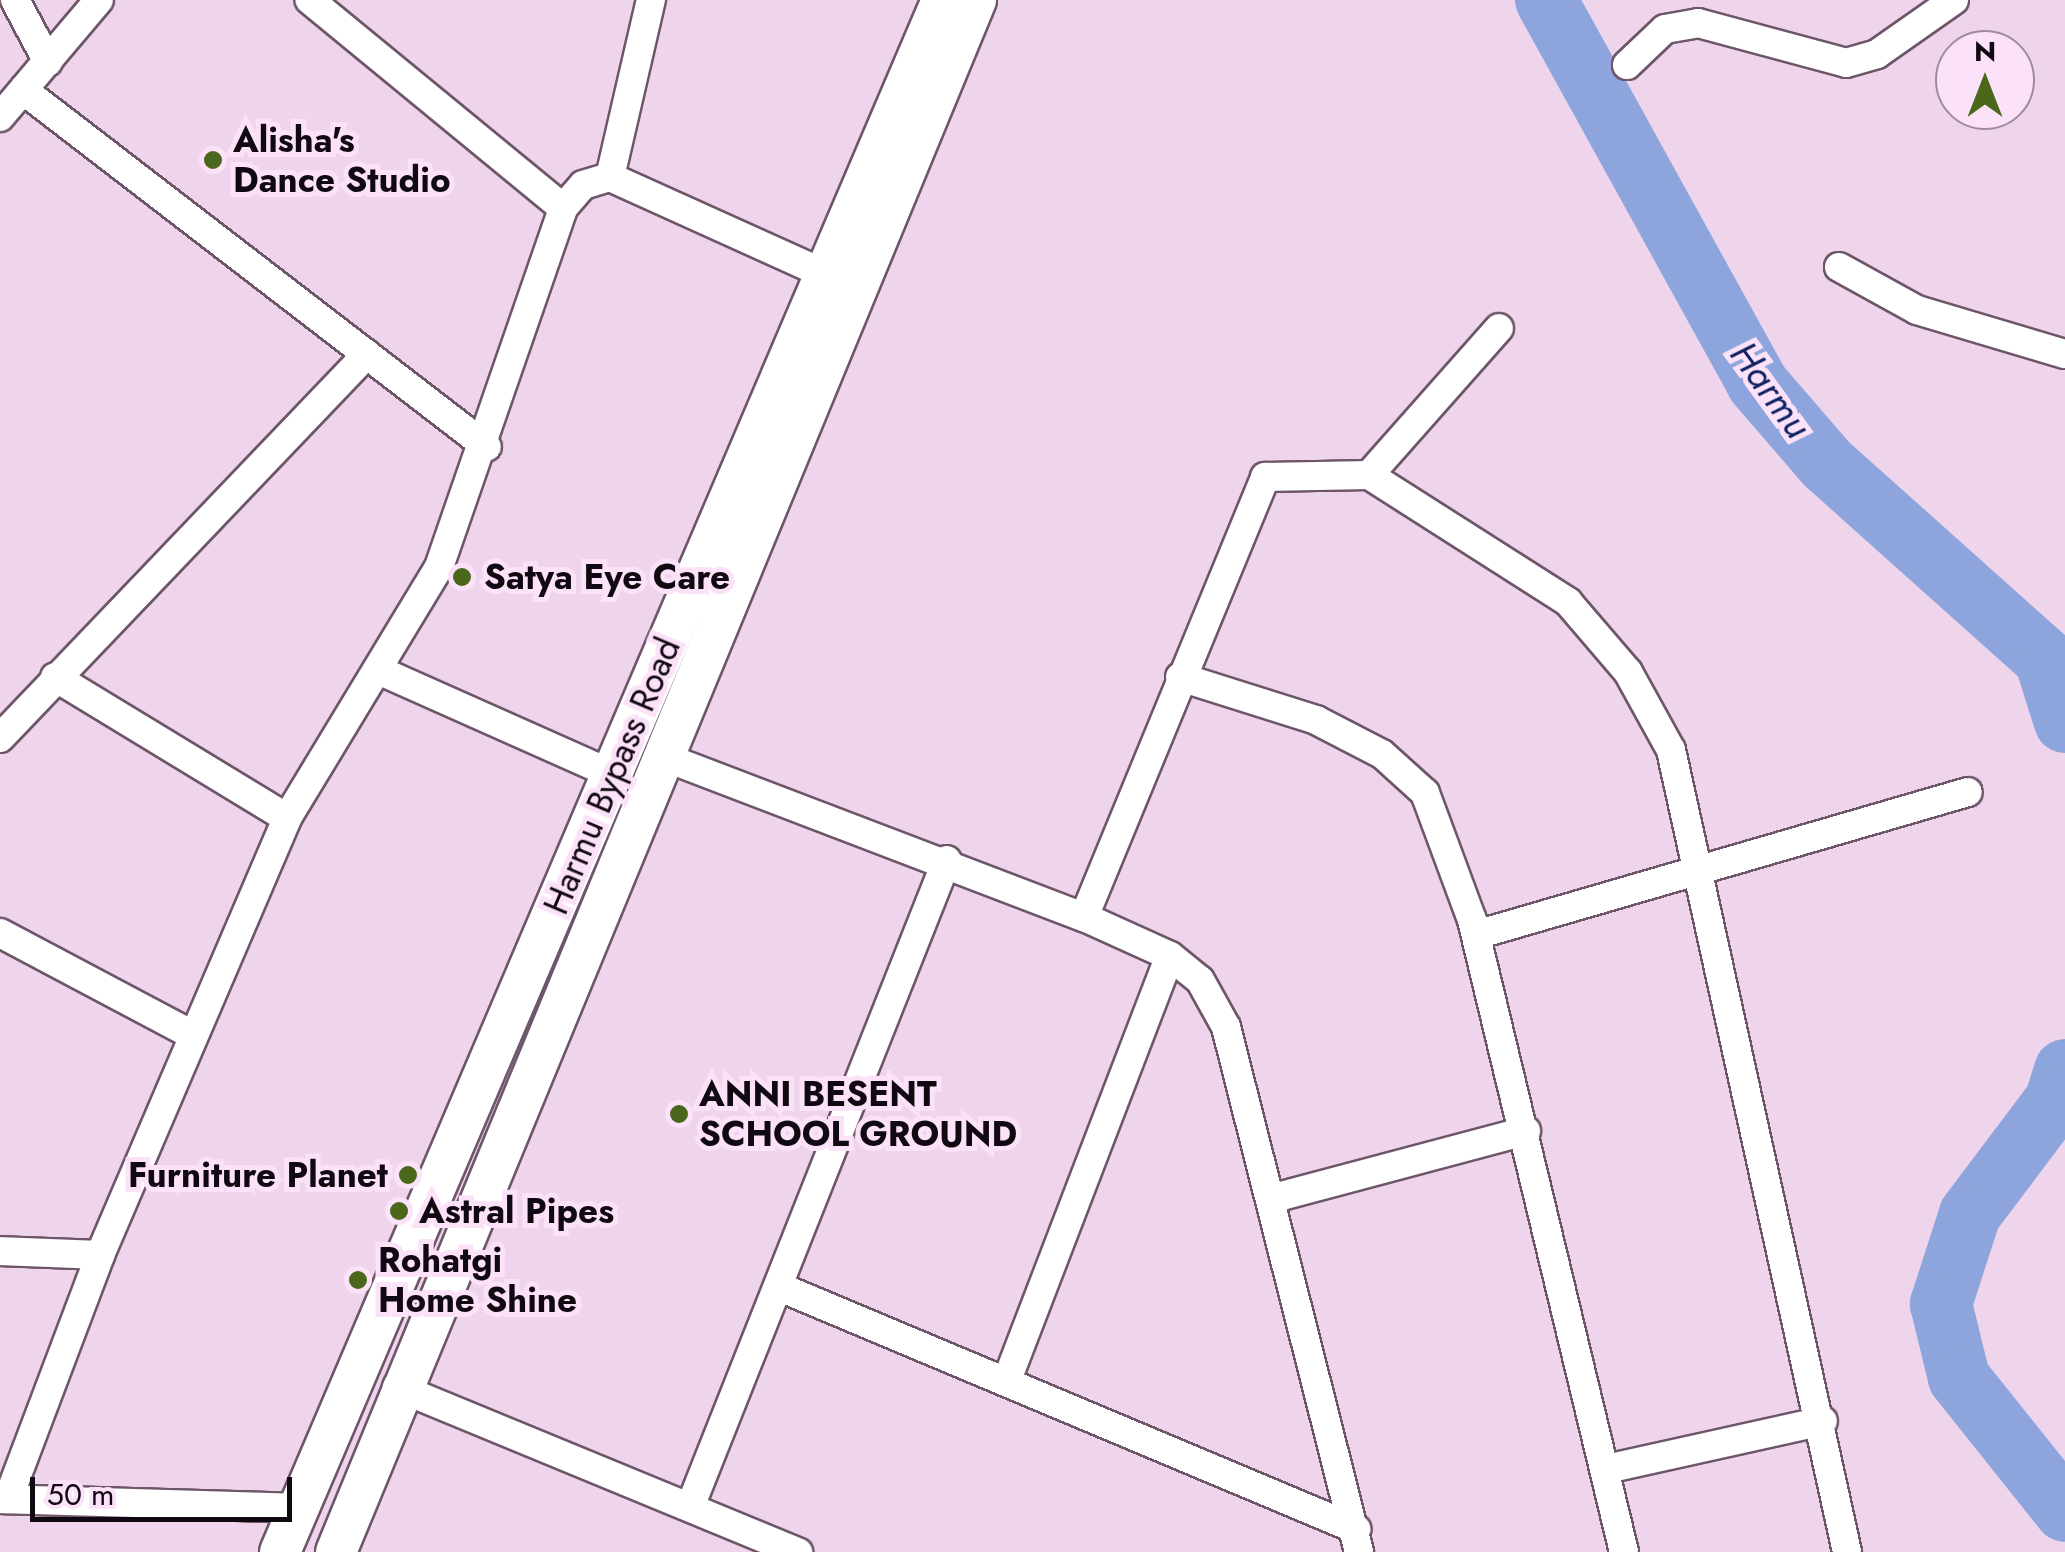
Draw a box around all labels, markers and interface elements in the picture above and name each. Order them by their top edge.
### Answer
north arrow [1935,30,2035,130]
text: N [1974,31,1996,72]
place label: Alisha's Dance Studio [233,119,451,201]
marker: Alisha's Dance Studio [202,149,224,171]
water label: Harmu [1721,333,1821,447]
place label: Satya Eye Care [484,556,730,598]
marker: Satya Eye Care [449,564,475,590]
street label: Harmu Bypass Road [535,632,689,920]
place label: ANNI BESENT SCHOOL GROUND [699,1073,1017,1155]
marker: ANNI BESENT SCHOOL GROUND [668,1103,690,1125]
place label: Furniture Planet [128,1154,388,1196]
marker: Furniture Planet [397,1164,419,1186]
place label: Astral Pipes [419,1190,614,1232]
marker: Astral Pipes [388,1200,410,1222]
place label: Rohatgi Home Shine [378,1239,577,1321]
marker: Rohatgi Home Shine [347,1269,369,1291]
scale bar [35,1457,298,1519]
text: 50 m [47,1473,114,1516]

